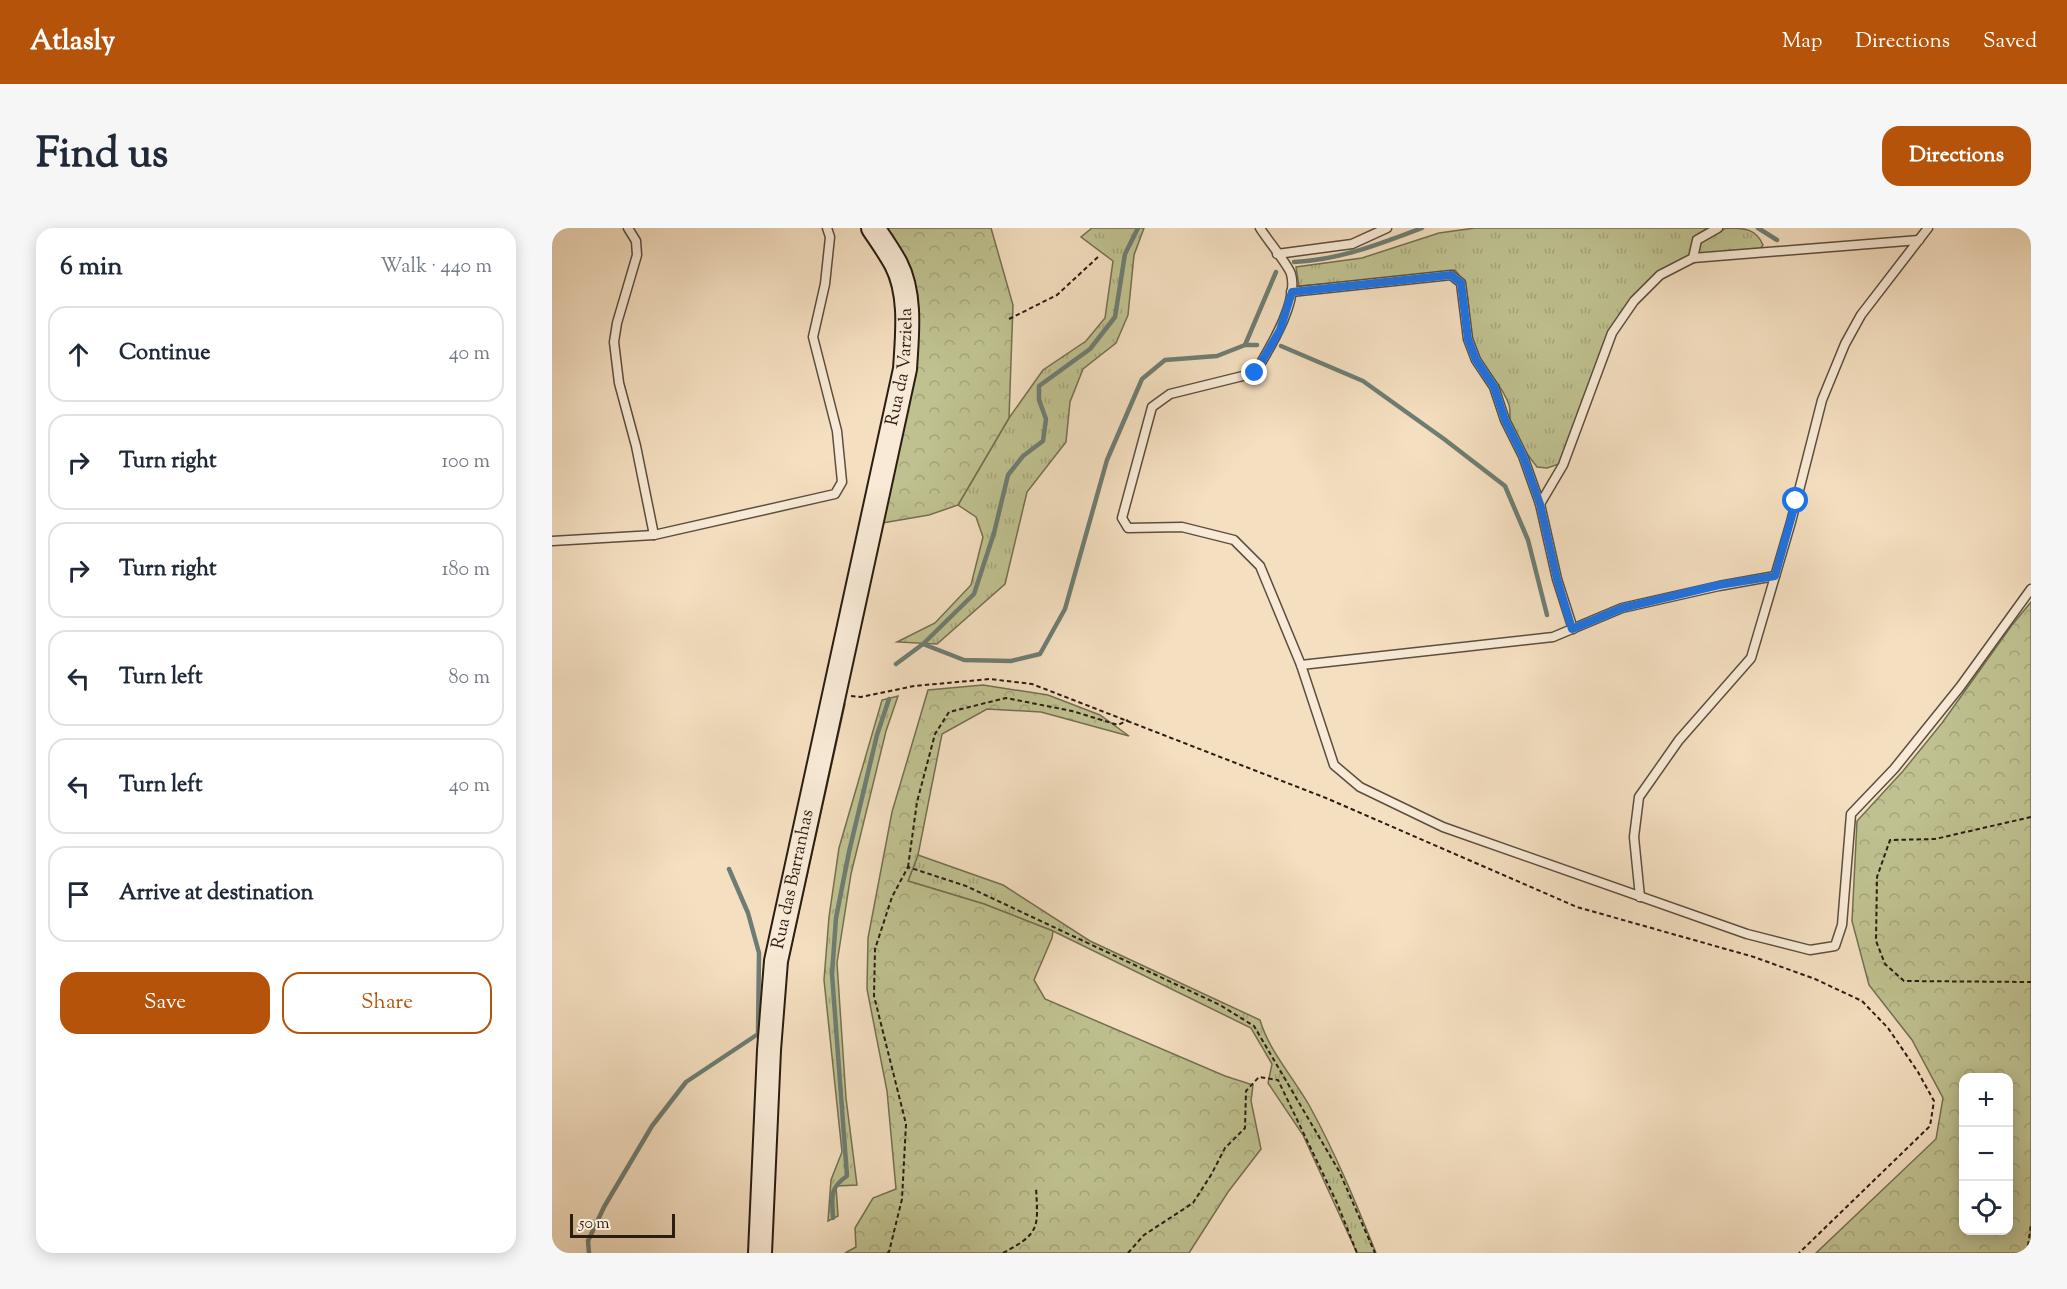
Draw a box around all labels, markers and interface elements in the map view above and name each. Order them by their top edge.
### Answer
text: Atlasly [30,22,115,62]
text: Map [1782,27,1822,57]
text: Directions [1855,27,1950,57]
text: Saved [1983,27,2037,57]
text: Find us [36,126,168,186]
button: Directions [1882,126,2031,186]
text: 6 min [60,249,123,286]
text: Walk · 440 m [380,253,492,282]
street label: Rua da Varziela [880,307,920,428]
icon: ahead [62,338,95,371]
text: Continue [119,338,210,370]
text: 40 m [449,340,490,369]
route end [1241,359,1267,385]
icon: right [62,446,95,479]
text: Turn right [119,446,216,478]
text: 100 m [441,448,490,477]
route start [1782,487,1808,513]
icon: right [62,554,95,587]
text: Turn right [119,554,216,586]
text: 180 m [442,556,490,585]
icon: left [62,662,95,695]
text: Turn left [119,662,202,694]
text: 80 m [449,664,490,693]
icon: left [62,770,95,803]
text: Turn left [119,770,202,802]
text: 40 m [449,772,490,801]
street label: Rua das Barranhas [766,807,822,952]
icon: arrive [62,878,95,911]
text: Arrive at destination [119,878,314,910]
button: Save [60,972,270,1034]
button: Share [282,972,492,1034]
map controls [1959,1073,2013,1235]
button: + [1959,1073,2013,1127]
button: − [1959,1127,2013,1181]
button: locate [1959,1181,2013,1235]
scale bar [570,1211,675,1238]
text: 50 m [579,1213,610,1236]

